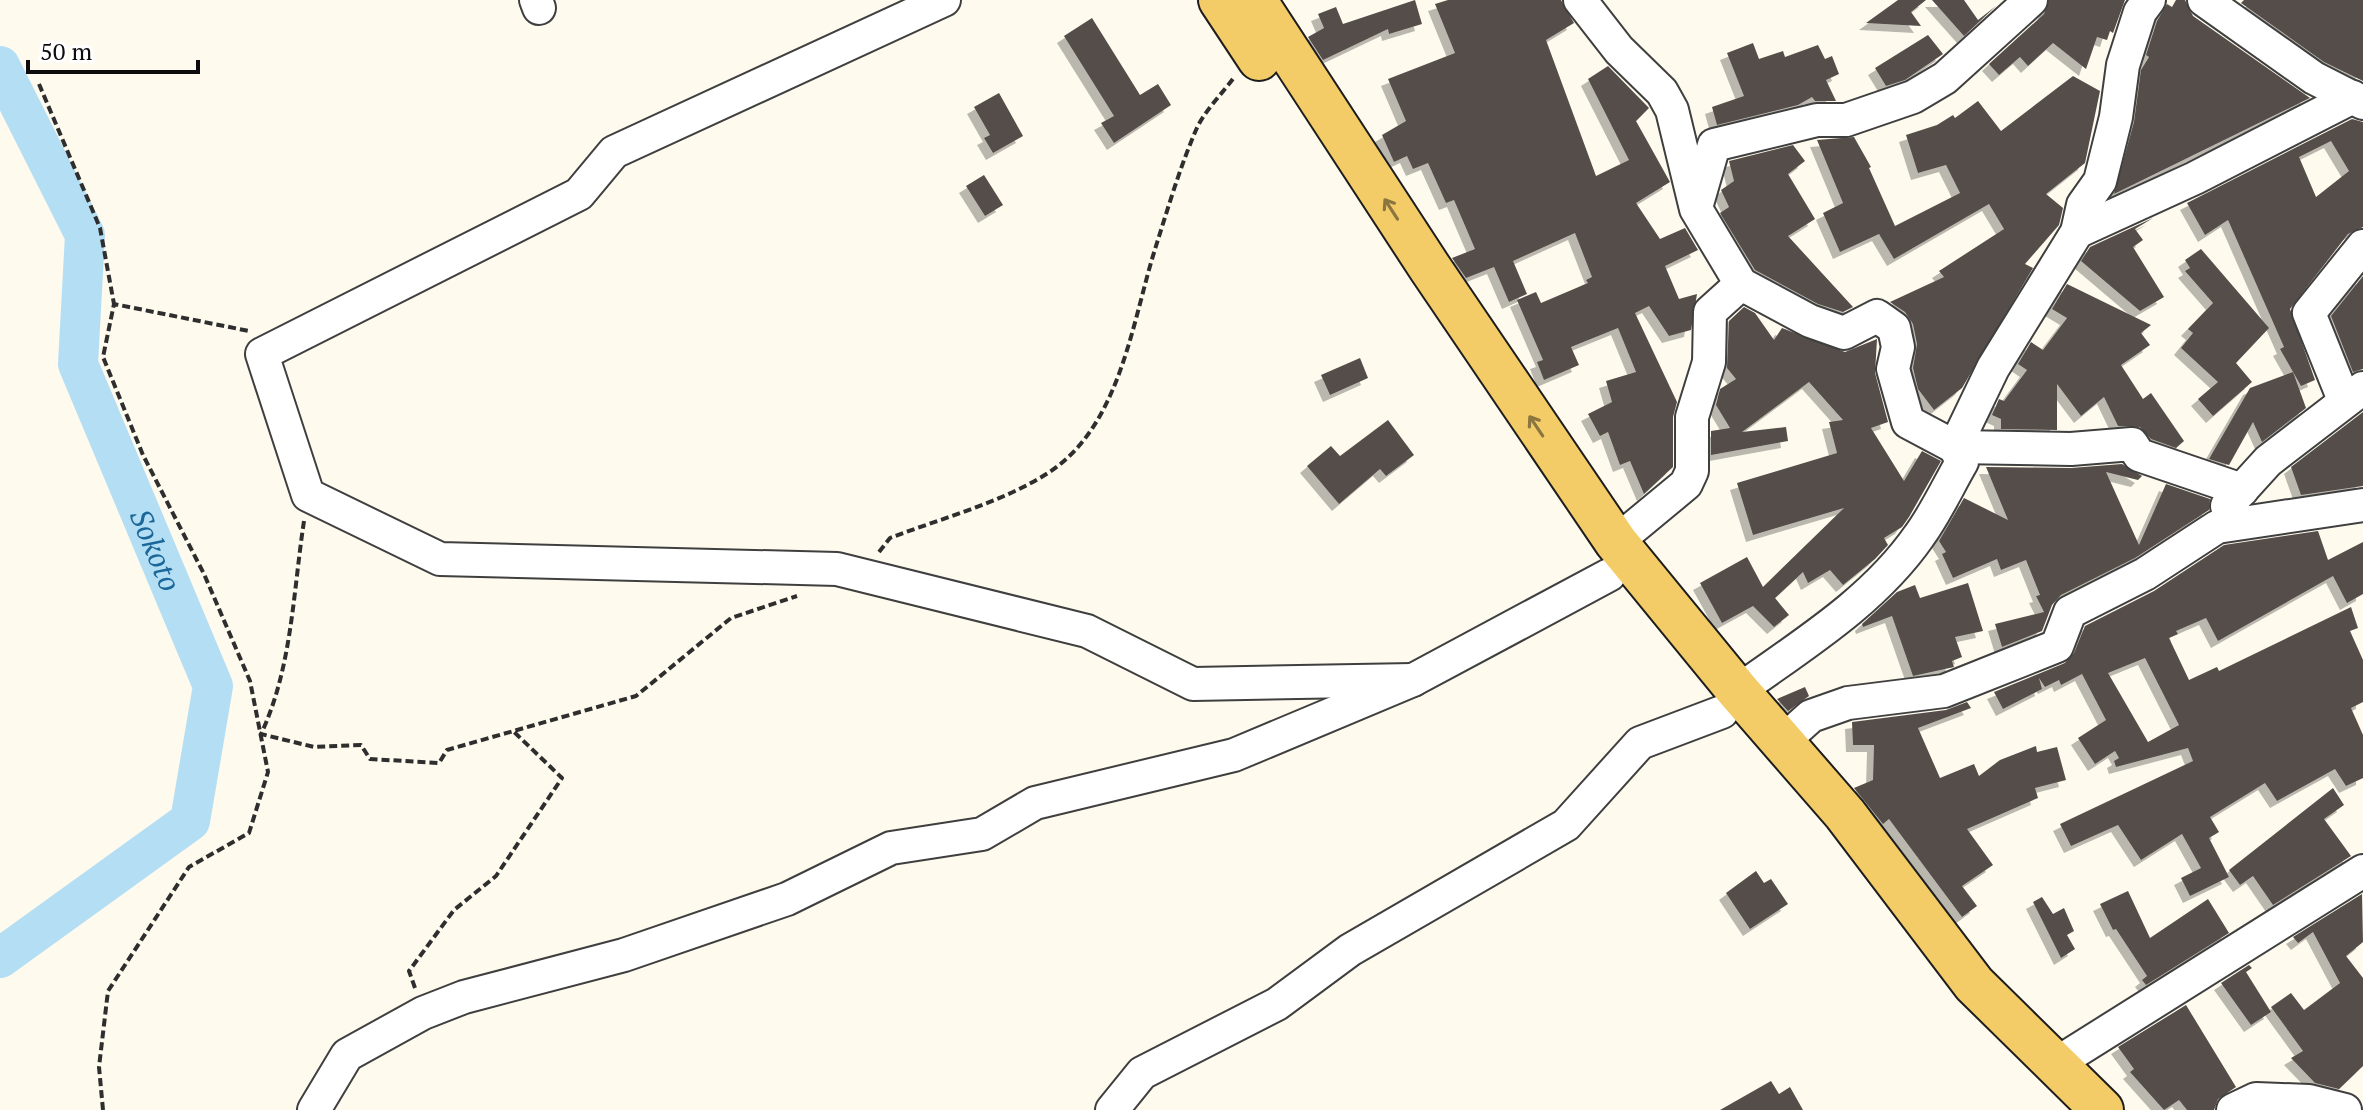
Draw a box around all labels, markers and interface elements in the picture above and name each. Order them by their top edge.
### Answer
scale bar [28,24,198,74]
text: 50 m [40,35,92,67]
one-way arrow [1383,198,1399,221]
one-way arrow [1527,415,1544,437]
water label: Sokoto [121,503,191,597]

